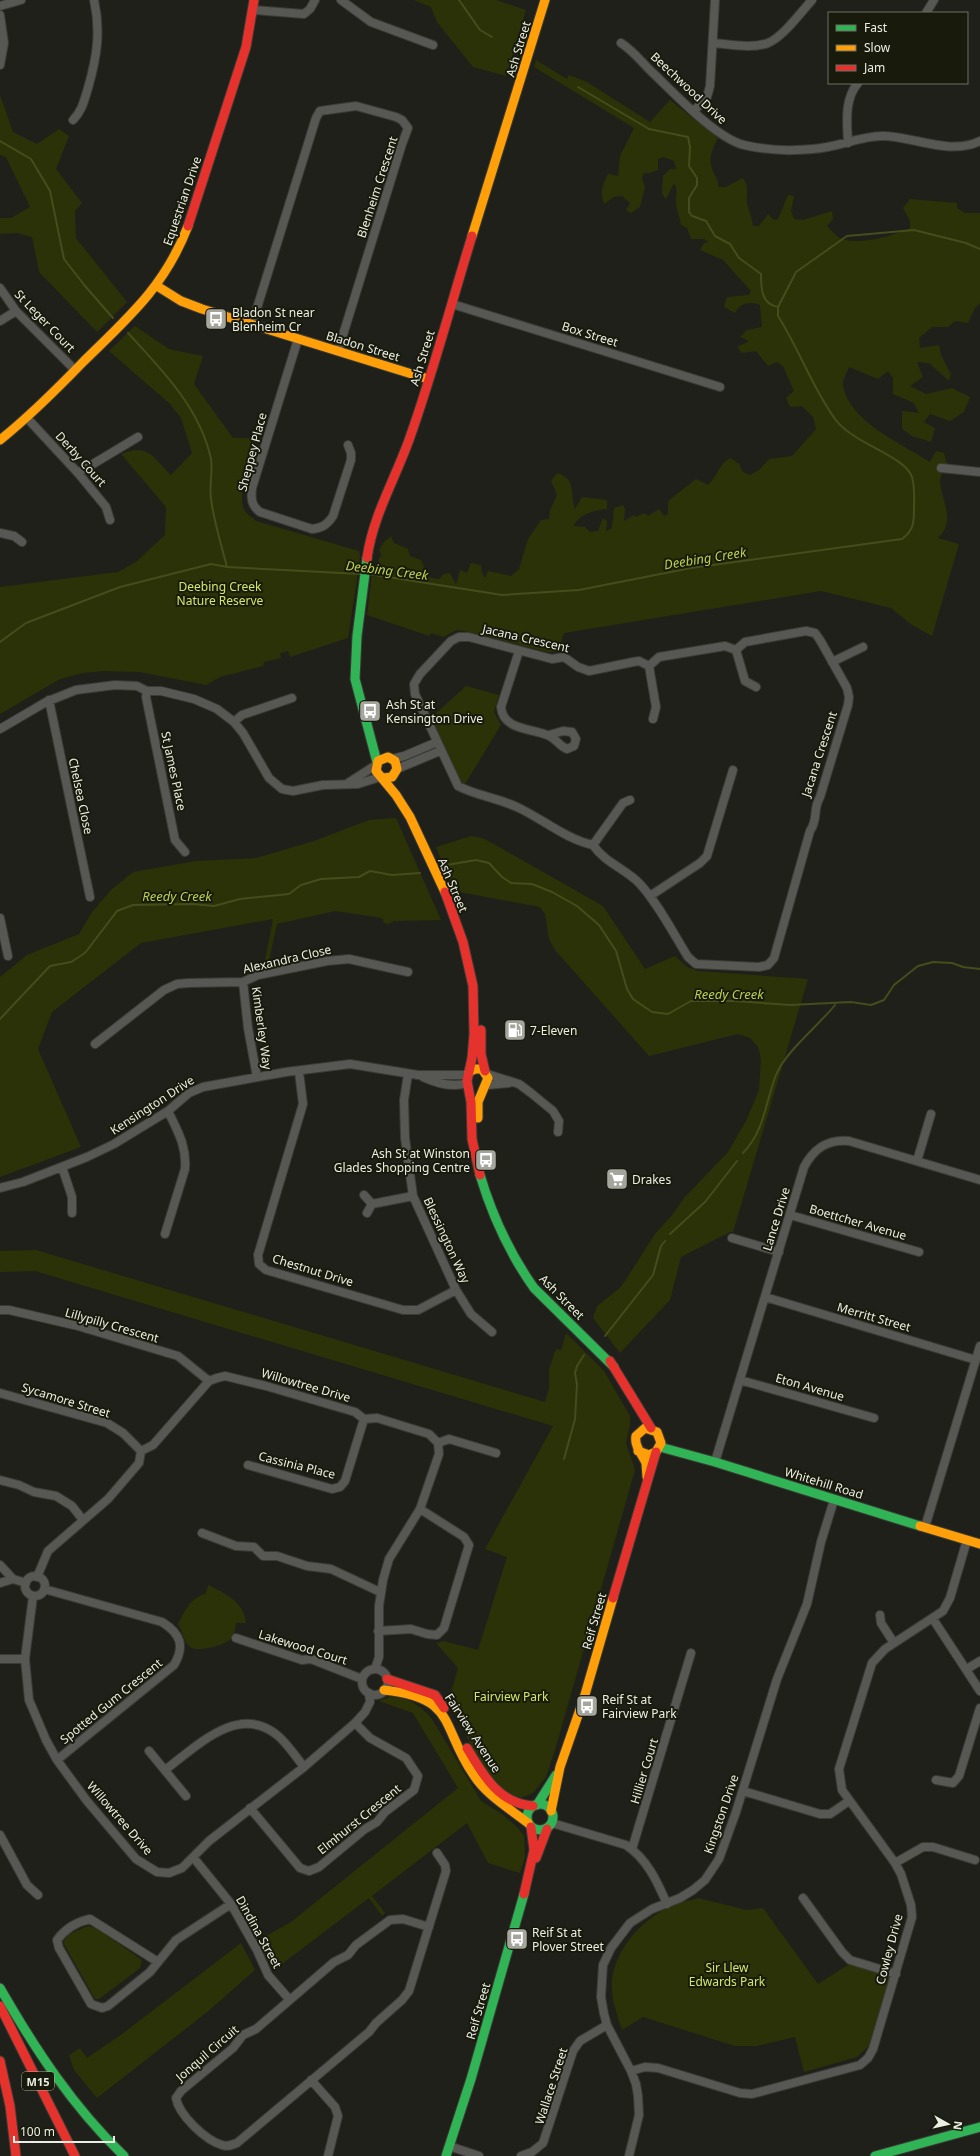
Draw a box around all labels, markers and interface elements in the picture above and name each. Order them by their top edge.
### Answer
legend [828,12,968,84]
street label: Ash Street [501,18,535,79]
text: Fast [864,19,888,36]
text: Slow [864,39,891,56]
street label: Beechwood Drive [647,48,731,128]
text: Jam [863,59,885,76]
street label: Blenheim Crescent [353,133,402,240]
street label: Equestrian Drive [159,154,205,248]
street label: St Leger Court [11,286,80,356]
place label: Bladon St near Blenheim Cr [232,304,315,335]
bus stop icon: Bladon St near Blenheim Cr [203,306,229,332]
street label: Box Street [560,317,621,351]
street label: Bladon Street [324,327,403,365]
street label: Ash Street [405,327,439,388]
street label: Sheppey Place [233,410,271,493]
street label: Derby Court [52,428,111,491]
water label: Deebing Creek [663,543,748,573]
water label: Deebing Creek [345,556,430,584]
park label: Deebing Creek Nature Reserve [177,578,264,609]
street label: Jacana Crescent [480,619,572,656]
place label: Ash St at Kensington Drive [386,696,483,727]
bus stop icon: Ash St at Kensington Drive [357,698,383,724]
street label: Jacana Crescent [797,708,841,800]
street label: St James Place [157,730,191,812]
street label: Chelsea Close [65,756,97,836]
street label: Ash Street [434,855,472,915]
water label: Reedy Creek [142,887,212,905]
street label: Alexandra Close [241,941,333,977]
street label: Kimberley Way [248,985,276,1071]
water label: Reedy Creek [694,985,764,1003]
fuel station icon: 7-Eleven [502,1017,528,1043]
place label: 7-Eleven [530,1022,577,1039]
street label: Kensington Drive [107,1071,198,1139]
place label: Ash St at Winston Glades Shopping Centre [334,1145,470,1176]
bus stop icon: Ash St at Winston Glades Shopping Centre [473,1147,499,1173]
supermarket icon: Drakes [604,1166,630,1192]
place label: Drakes [632,1171,671,1188]
street label: Lance Drive [758,1185,794,1253]
street label: Blessington Way [420,1194,475,1287]
street label: Boettcher Avenue [807,1200,909,1244]
street label: Chestnut Drive [270,1250,356,1290]
street label: Ash Street [536,1271,589,1324]
street label: Merritt Street [835,1298,913,1336]
street label: Lillypilly Crescent [63,1304,161,1347]
street label: Willowtree Drive [259,1364,353,1406]
street label: Eton Avenue [774,1369,847,1405]
street label: Sycamore Street [20,1378,113,1422]
street label: Cassinia Place [257,1447,338,1483]
street label: Whitehill Road [783,1463,865,1503]
street label: Reif Street [578,1590,610,1651]
street label: Lakewood Court [257,1625,350,1669]
street label: Spotted Gum Crescent [56,1654,166,1747]
park label: Fairview Park [474,1688,549,1705]
street label: Fairview Avenue [441,1690,505,1776]
place label: Reif St at Fairview Park [602,1691,677,1722]
bus stop icon: Reif St at Fairview Park [574,1693,600,1719]
street label: Hillier Court [626,1736,662,1806]
street label: Kingston Drive [699,1772,743,1856]
street label: Willowtree Drive [83,1778,157,1859]
street label: Elmhurst Crescent [314,1780,405,1858]
street label: Dindina Street [232,1893,286,1972]
street label: Cowley Drive [871,1912,907,1986]
place label: Reif St at Plover Street [532,1924,604,1955]
bus stop icon: Reif St at Plover Street [504,1926,530,1952]
park label: Sir Llew Edwards Park [689,1959,766,1990]
street label: Reif Street [462,1980,494,2041]
street label: Jonquil Circuit [171,2021,243,2086]
street label: Wallace Street [531,2045,572,2127]
road number: M15 [22,2072,54,2090]
north arrow [928,2104,968,2144]
scale bar [14,2118,114,2144]
text: N [950,2120,966,2131]
text: 100 m [20,2123,55,2140]

